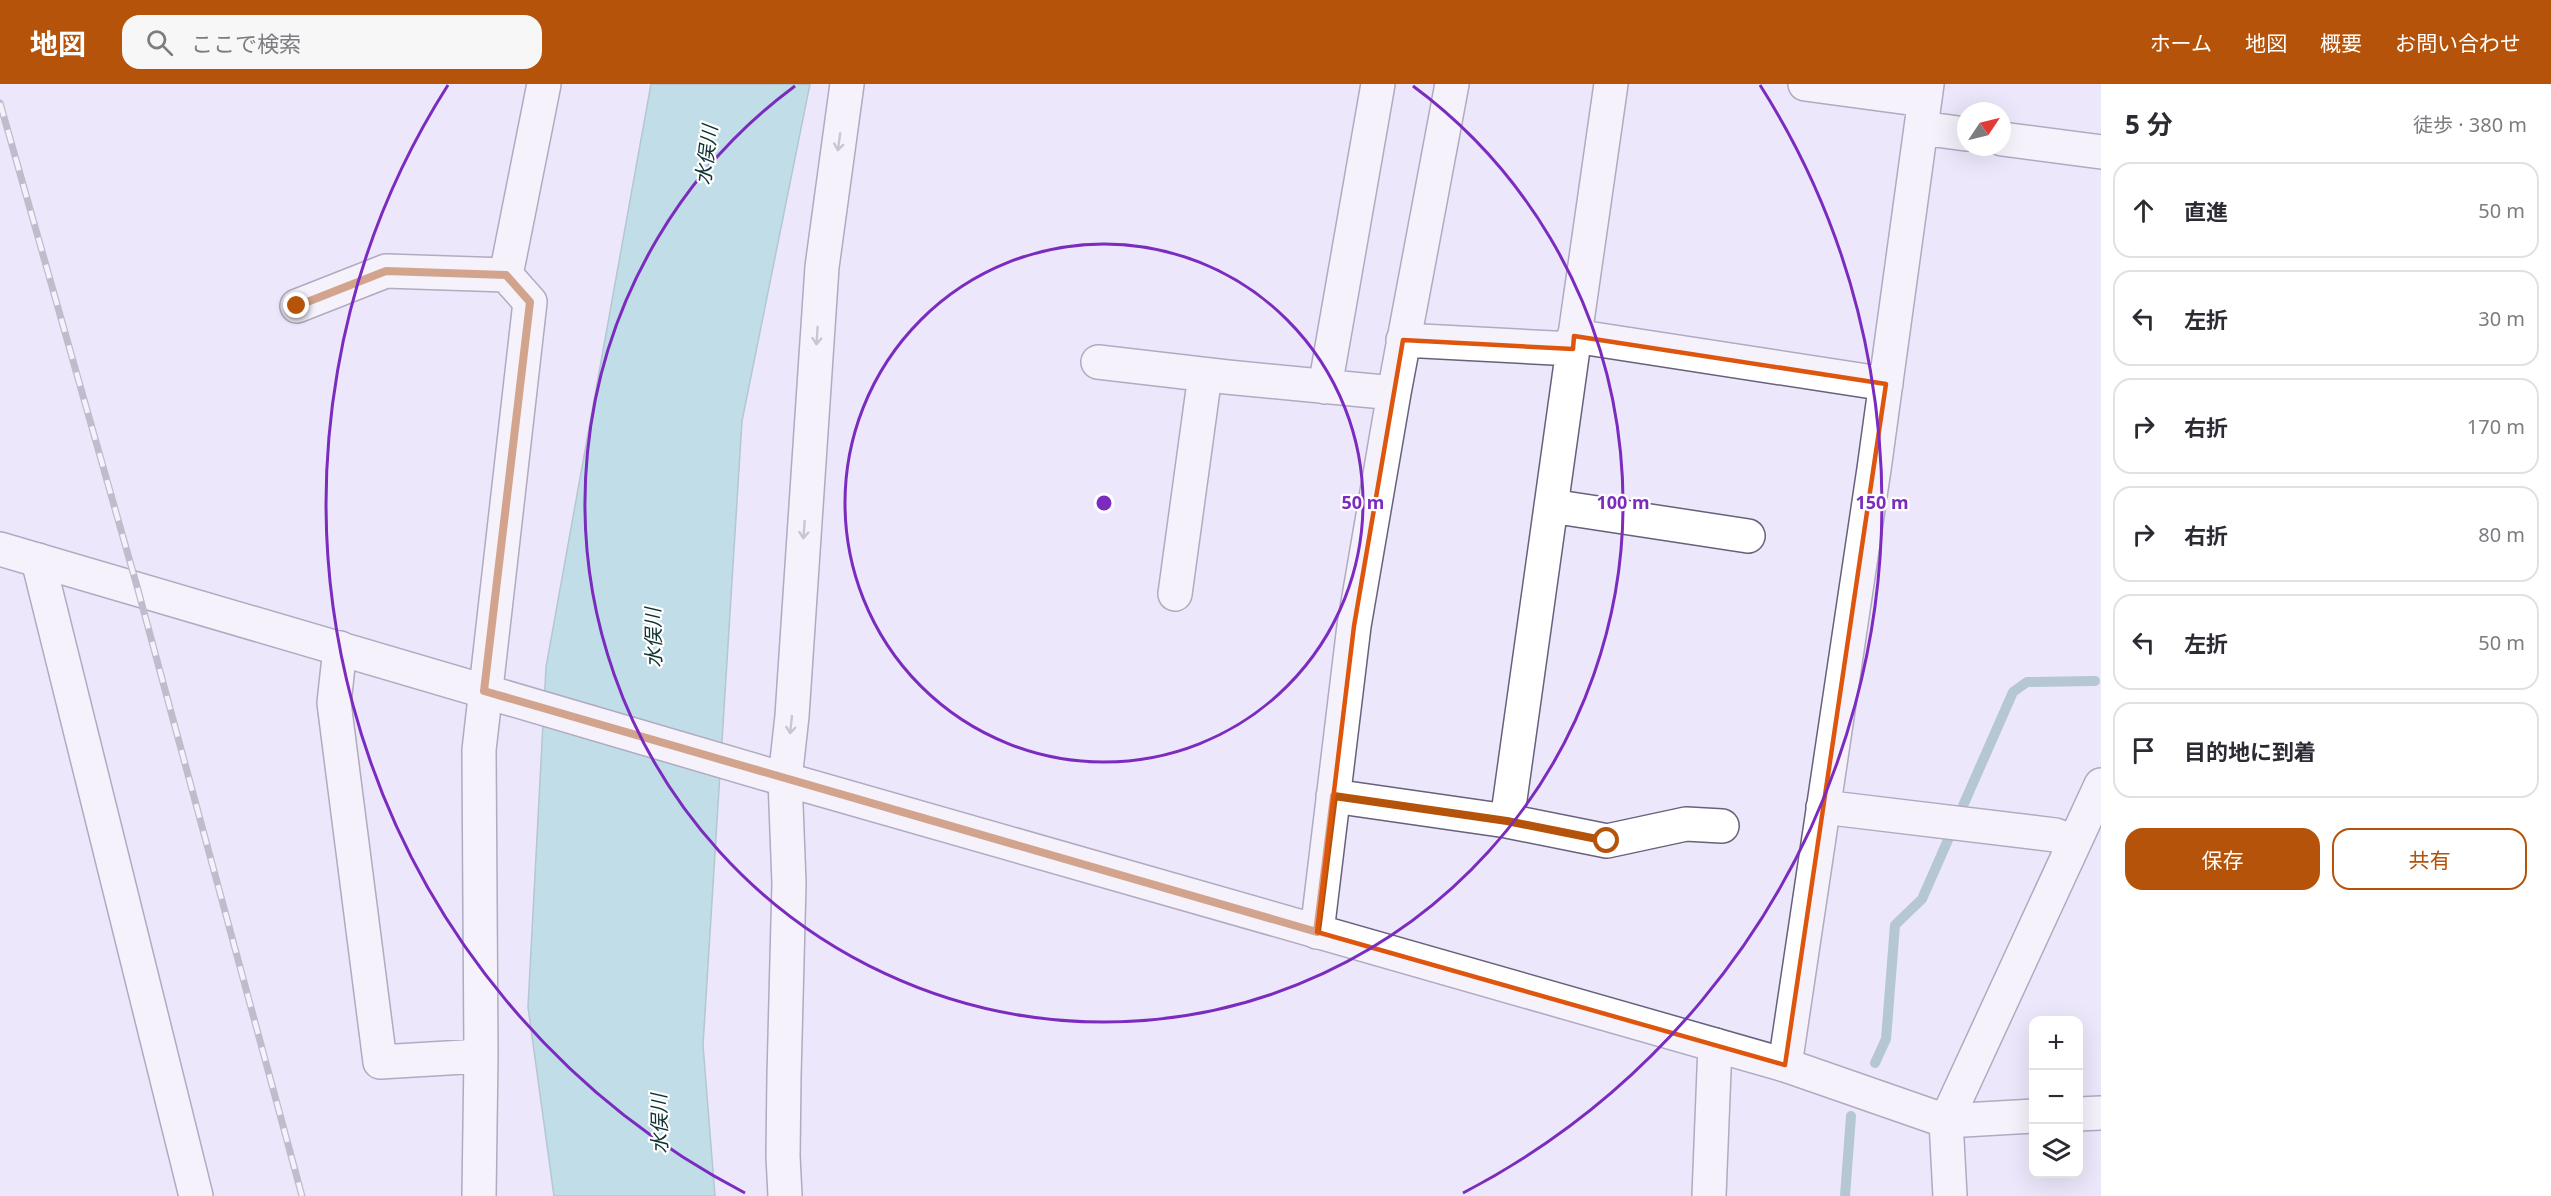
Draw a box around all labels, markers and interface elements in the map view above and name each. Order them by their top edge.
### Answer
search box [122,15,542,69]
text: 地図 [30,24,86,62]
icon: search [143,26,176,59]
text: ここで検索 [191,28,301,58]
text: ホーム [2150,29,2212,57]
text: 地図 [2245,29,2287,57]
text: 概要 [2320,29,2362,57]
text: お問い合わせ [2395,29,2521,57]
north arrow [1957,102,2011,156]
text: 5 分 [2125,106,2173,142]
text: 徒歩 · 380 m [2413,111,2527,138]
water label: 水俣川 [689,122,723,186]
one-way arrow [834,132,845,151]
icon: ahead [2127,194,2160,227]
text: 直進 [2184,196,2228,226]
text: 50 m [2478,197,2525,224]
route end [283,292,309,318]
icon: left [2127,302,2160,335]
text: 左折 [2184,304,2228,334]
text: 30 m [2478,305,2525,332]
one-way arrow [812,325,823,345]
icon: right [2127,410,2160,443]
text: 右折 [2184,412,2228,442]
text: 170 m [2467,413,2525,440]
text: 50 m [1342,490,1384,514]
text: 100 m [1596,490,1650,514]
text: 150 m [1855,490,1909,514]
centre of rings [1094,493,1114,513]
icon: right [2127,518,2160,551]
one-way arrow [799,520,810,540]
text: 右折 [2184,520,2228,550]
text: 80 m [2478,521,2525,548]
water label: 水俣川 [639,606,667,668]
icon: left [2127,626,2160,659]
text: 左折 [2184,628,2228,658]
text: 50 m [2478,629,2525,656]
one-way arrow [785,714,796,734]
icon: arrive [2127,734,2160,767]
text: 目的地に到着 [2184,736,2316,766]
route start [1593,827,1619,853]
button: 保存 [2125,828,2320,890]
button: 共有 [2332,828,2527,890]
map controls [2029,1016,2083,1178]
button: + [2029,1016,2083,1070]
button: − [2029,1070,2083,1124]
water label: 水俣川 [645,1092,673,1154]
button: layers [2029,1124,2083,1178]

